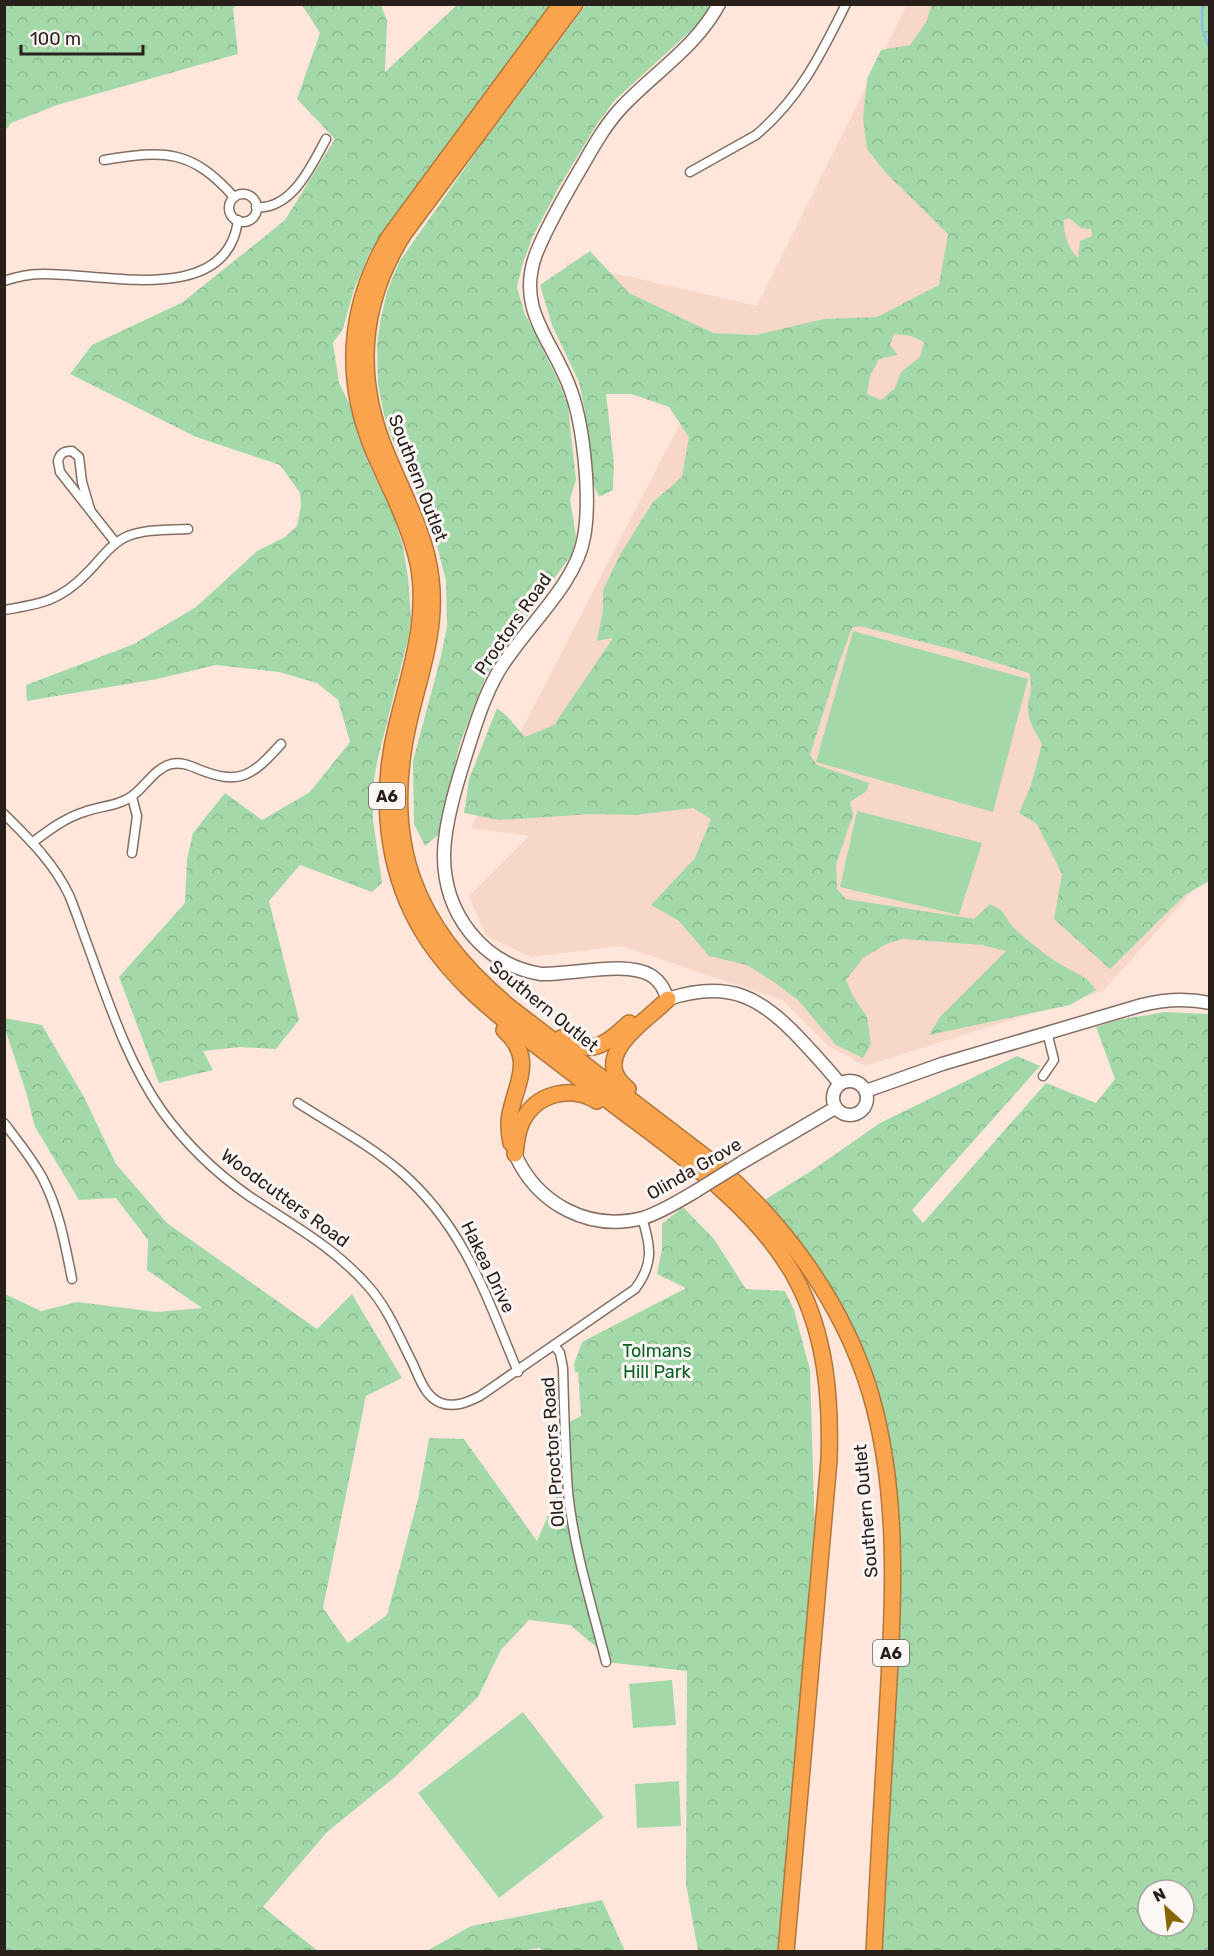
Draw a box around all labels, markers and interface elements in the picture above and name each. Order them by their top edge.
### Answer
scale bar [21,18,142,56]
text: 100 m [30,28,81,50]
street label: Southern Outlet [384,411,452,545]
street label: Proctors Road [470,569,556,679]
road number: A6 [369,783,405,809]
street label: Southern Outlet [485,955,603,1057]
street label: Olinda Grove [643,1133,745,1205]
street label: Woodcutters Road [216,1144,354,1252]
street label: Hakea Drive [456,1218,520,1316]
park label: Tolmans Hill Park [622,1340,692,1383]
street label: Old Proctors Road [537,1376,569,1528]
street label: Southern Outlet [849,1443,883,1579]
road number: A6 [873,1640,909,1666]
north arrow [1136,1878,1196,1938]
text: N [1150,1884,1169,1906]

